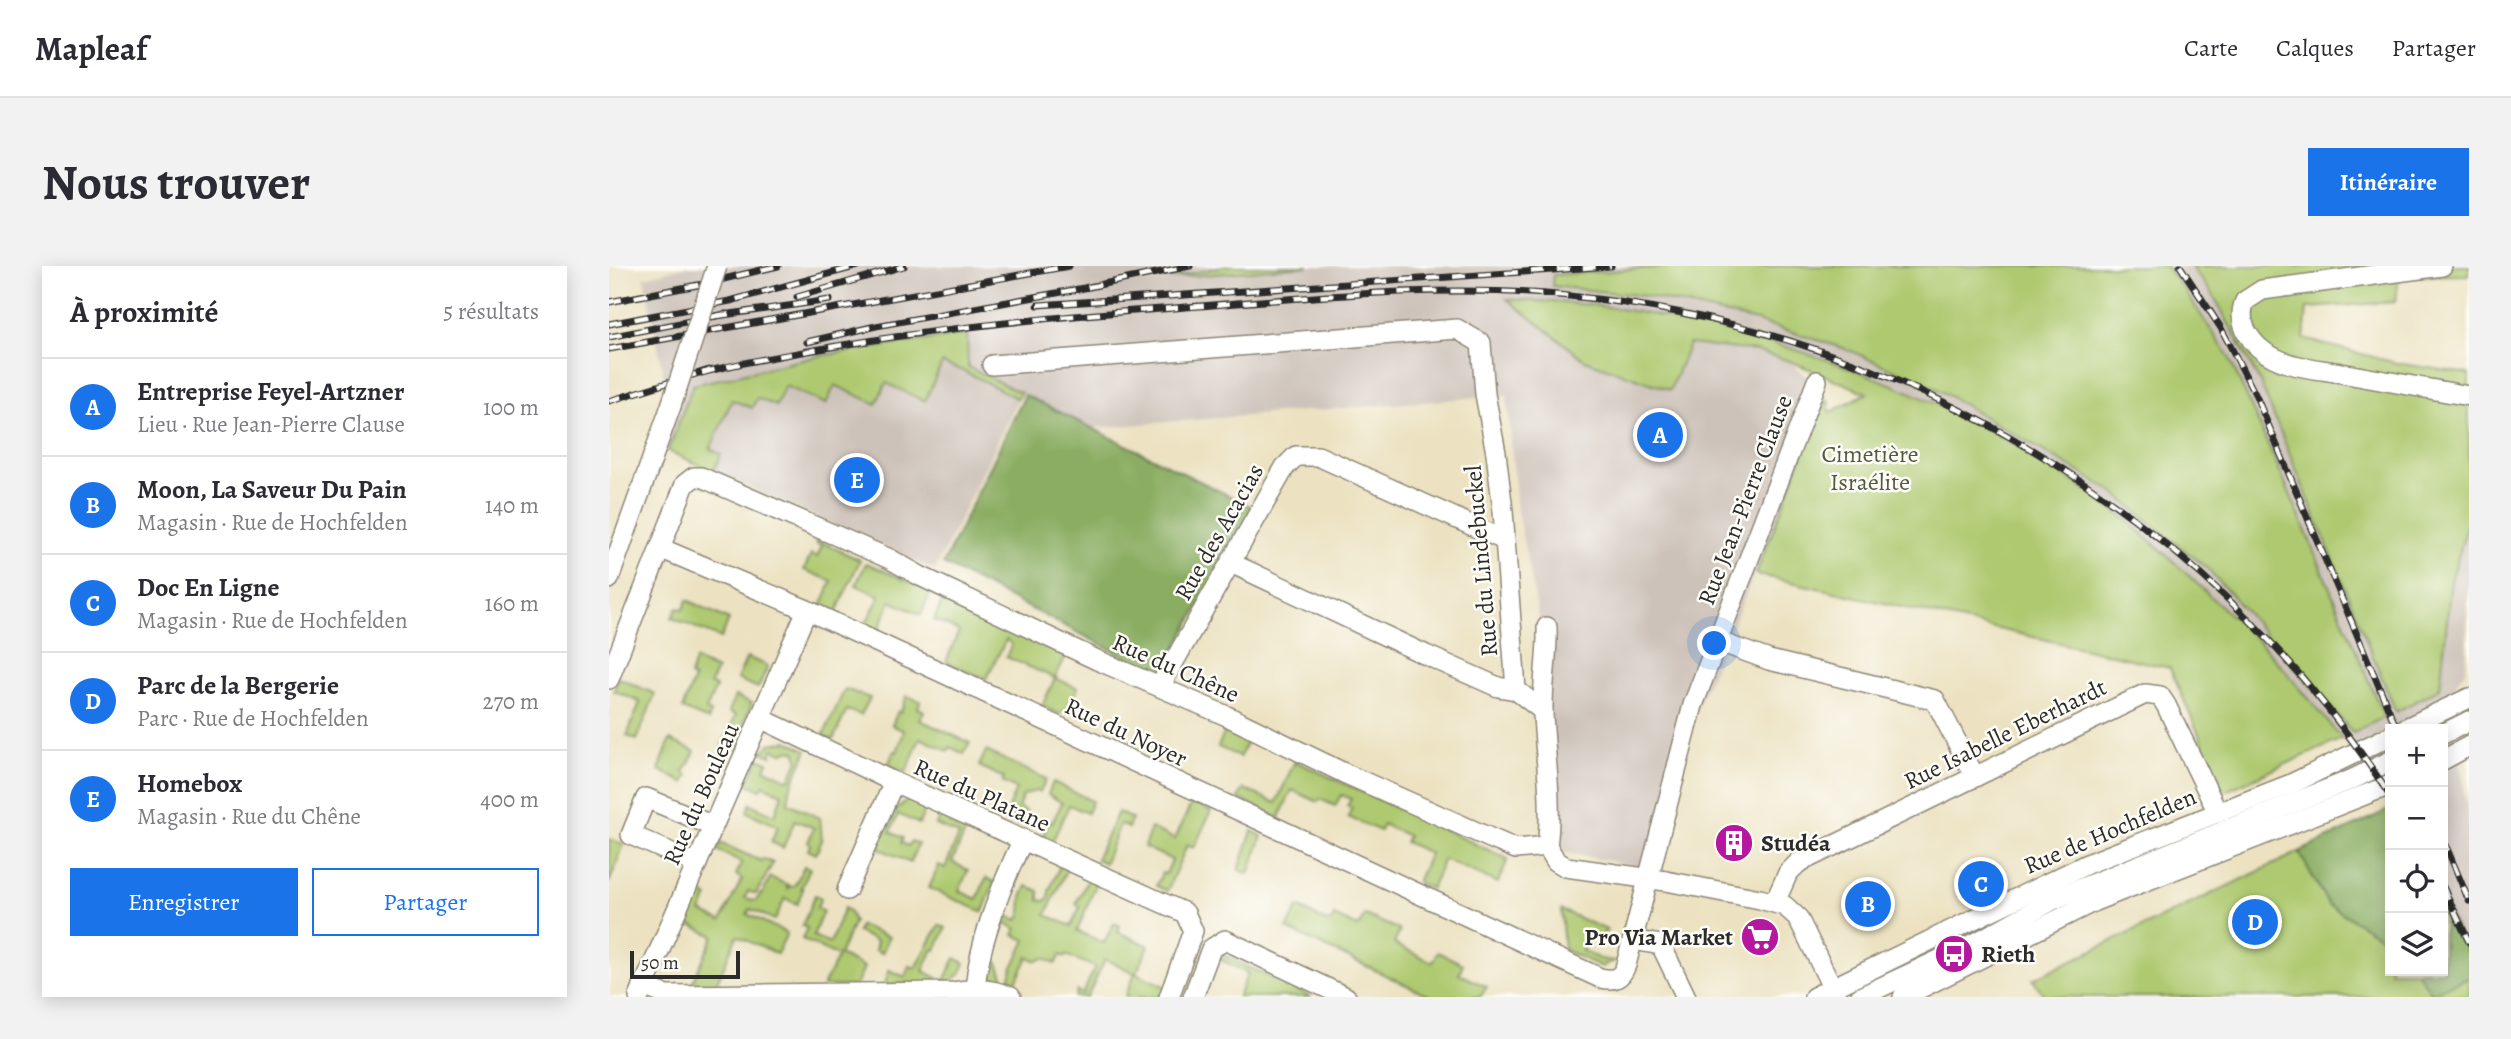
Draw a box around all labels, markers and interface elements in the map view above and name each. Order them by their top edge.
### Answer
text: Mapleaf [35,26,147,71]
text: Carte [2184,32,2238,64]
text: Calques [2276,32,2354,64]
text: Partager [2392,32,2476,64]
button: Itinéraire [2308,148,2469,216]
text: Nous trouver [42,149,310,216]
text: À proximité [70,292,218,332]
text: 5 résultats [443,296,539,327]
text: Entreprise Feyel-Artzner [137,374,404,409]
street label: Rue Jean-Pierre Clause [1690,390,1800,610]
text: A [86,392,100,423]
text: 100 m [483,392,539,423]
text: Lieu · Rue Jean-Pierre Clause [137,409,405,440]
pin: A [1637,409,1683,461]
park label: Cimetière Israélite [1821,438,1919,498]
pin: E [834,454,880,506]
street label: Rue des Acacias [1167,458,1271,606]
street label: Rue du Lindebuckel [1457,464,1505,658]
text: Moon, La Saveur Du Pain [137,472,407,507]
text: B [86,490,100,521]
text: 140 m [485,490,539,521]
text: Magasin · Rue de Hochfelden [137,507,408,538]
text: Doc En Ligne [137,570,279,605]
text: C [86,588,100,619]
text: 160 m [485,588,539,619]
text: Magasin · Rue de Hochfelden [137,605,408,636]
street label: Rue du Chêne [1108,626,1244,710]
your location [1697,626,1731,660]
text: Parc de la Bergerie [137,668,339,703]
street label: Rue Isabelle Eberhardt [1898,671,2112,797]
text: D [85,686,101,717]
text: 270 m [482,686,539,717]
street label: Rue du Noyer [1060,690,1192,774]
text: Parc · Rue de Hochfelden [137,703,369,734]
street label: Rue du Bouleau [655,718,747,870]
map controls [2385,724,2448,976]
button: + [2385,724,2448,787]
street label: Rue du Platane [909,751,1055,839]
text: Homebox [137,766,242,801]
street label: Rue de Hochfelden [2019,780,2201,882]
text: E [86,784,100,815]
text: 400 m [480,784,539,815]
button: − [2385,787,2448,850]
text: Magasin · Rue du Chêne [137,801,361,832]
building icon: Studéa [1713,822,1755,864]
place label: Studéa [1761,827,1831,859]
button: locate [2385,850,2448,913]
pin: C [1958,858,2004,910]
button: Enregistrer [70,868,298,936]
button: Partager [312,868,539,936]
pin: B [1845,878,1891,930]
pin: D [2232,896,2278,948]
button: layers [2385,913,2448,976]
supermarket icon: Pro Via Market [1739,916,1781,958]
place label: Pro Via Market [1584,921,1733,953]
bus stop icon: Rieth [1933,933,1975,975]
place label: Rieth [1981,938,2035,970]
scale bar [630,948,740,980]
text: 50 m [641,950,679,976]

